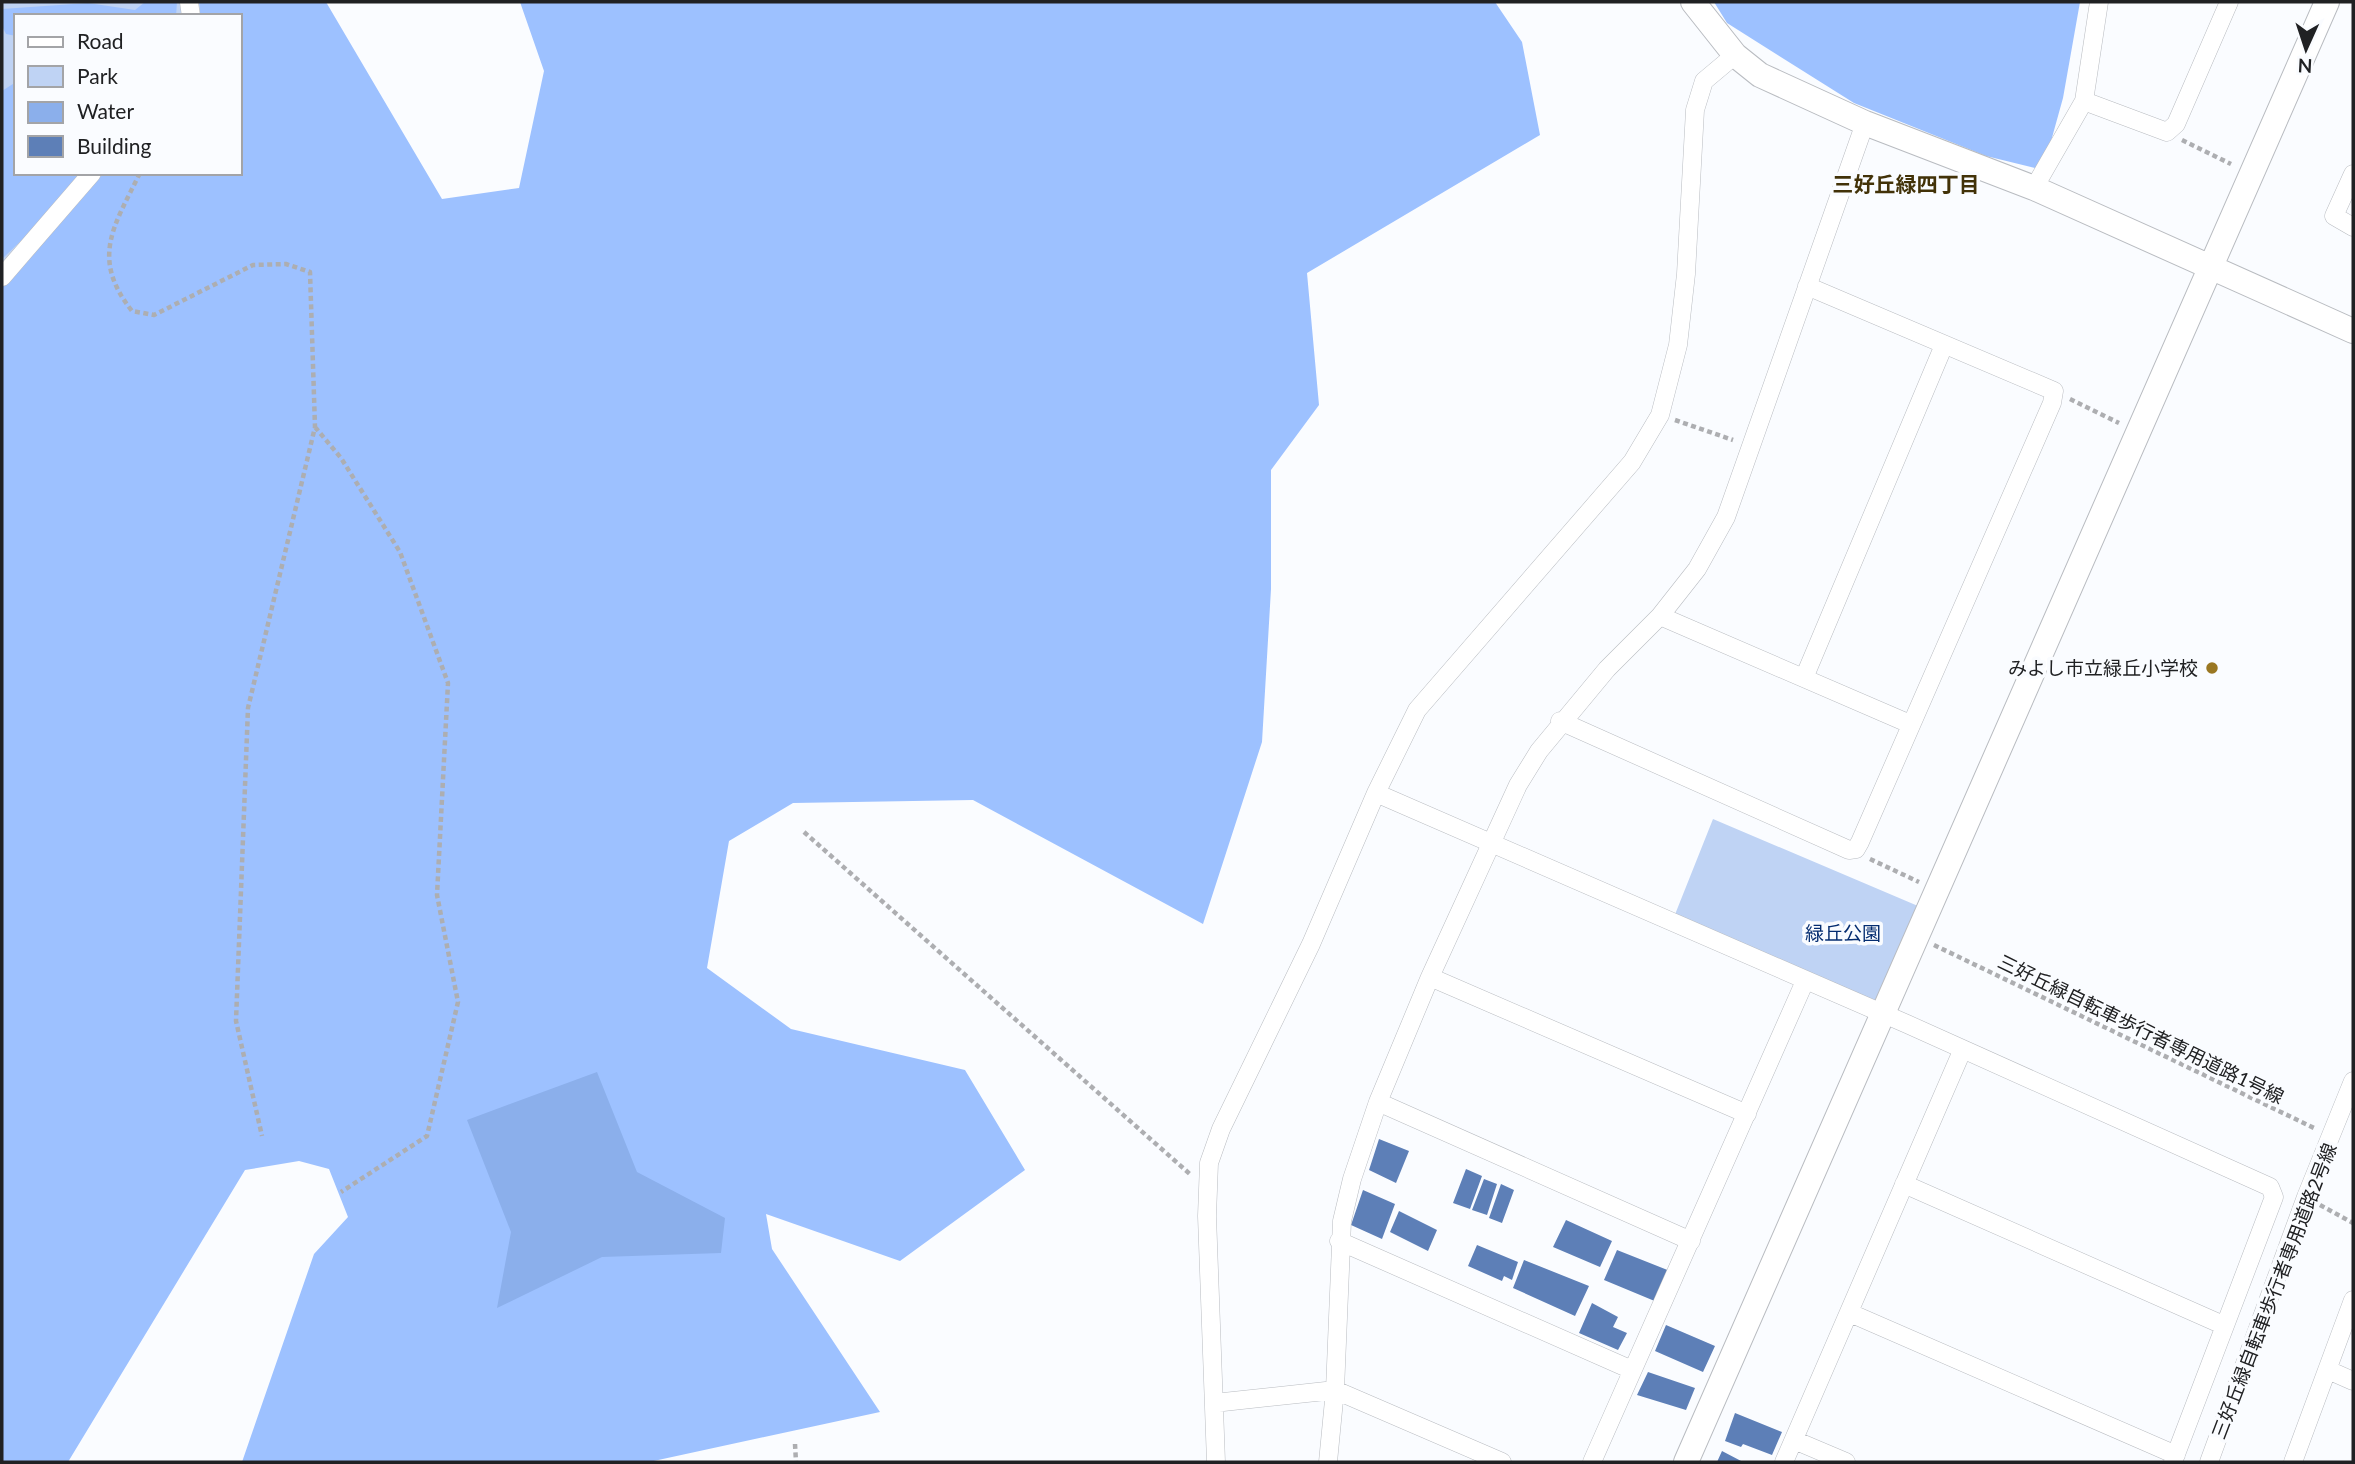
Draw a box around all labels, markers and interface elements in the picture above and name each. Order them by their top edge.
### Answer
legend [14,14,242,175]
north arrow [2271,14,2341,84]
text: Road [77,28,124,53]
text: N [2297,55,2313,78]
text: Park [77,63,118,88]
text: Water [77,98,134,123]
text: Building [77,133,152,158]
district label: 三好丘緑四丁目 [1833,171,1980,196]
place label: みよし市立緑丘小学校 [2008,656,2198,679]
marker: みよし市立緑丘小学校 [2204,660,2220,676]
park label: 緑丘公園 [1805,921,1881,944]
street label: 三好丘緑自転車歩行者専用道路1号線 [1995,949,2288,1108]
street label: 三好丘緑自転車歩行者専用道路2号線 [2206,1140,2341,1442]

